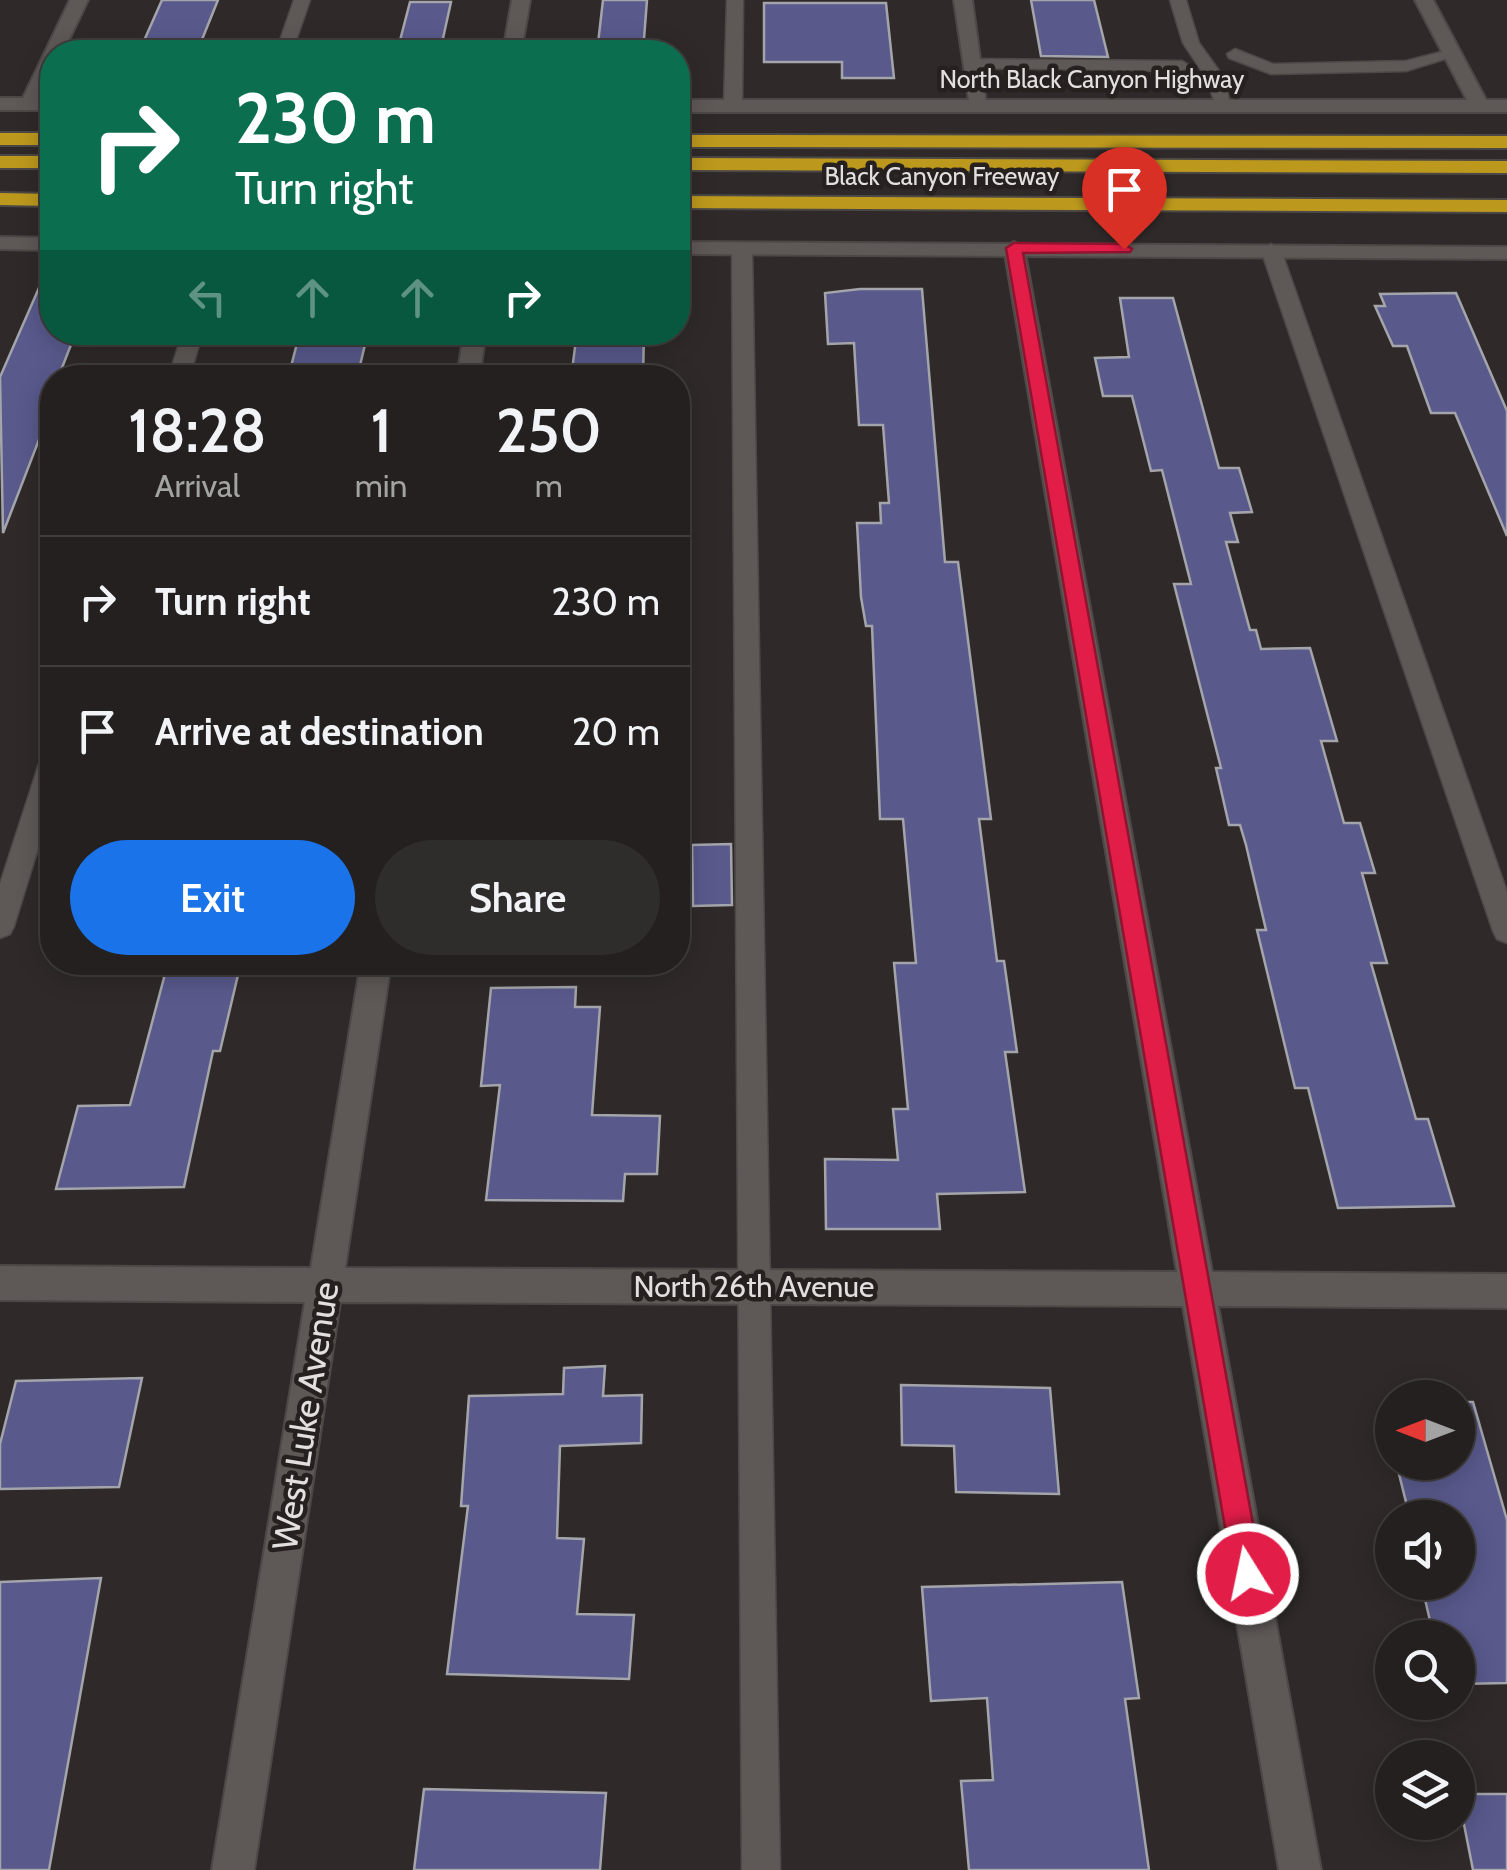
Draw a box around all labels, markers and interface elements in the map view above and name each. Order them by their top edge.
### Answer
street label: North Black Canyon Highway [940,64,1245,94]
text: 230 m [235,75,436,161]
icon: right [70,80,200,210]
pin [1082,147,1167,250]
text: Turn right [235,161,414,215]
street label: Black Canyon Freeway [825,161,1060,191]
icon: arrive [1097,162,1152,217]
icon: left [180,270,235,325]
icon: ahead [285,270,340,325]
icon: ahead [390,270,445,325]
icon: right [495,270,550,325]
text: 18:28 [128,394,267,467]
text: 1 [371,394,392,467]
text: 250 [496,394,602,467]
text: Arrival [155,466,240,505]
text: min [355,466,407,505]
text: m [535,466,563,505]
icon: right [70,574,125,629]
text: Turn right [155,578,311,625]
text: 230 m [551,578,660,625]
icon: arrive [70,704,125,759]
text: Arrive at destination [155,708,484,755]
text: 20 m [572,708,660,755]
button: Exit [70,840,355,955]
button: Share [375,840,660,955]
street label: North 26th Avenue [634,1268,874,1305]
street label: West Luke Avenue [263,1279,347,1553]
north arrow [1375,1380,1475,1480]
map controls [1375,1380,1475,1840]
button: sound [1375,1500,1475,1600]
position arrow [1196,1522,1300,1626]
button: search [1375,1620,1475,1720]
button: layers [1375,1740,1475,1840]

